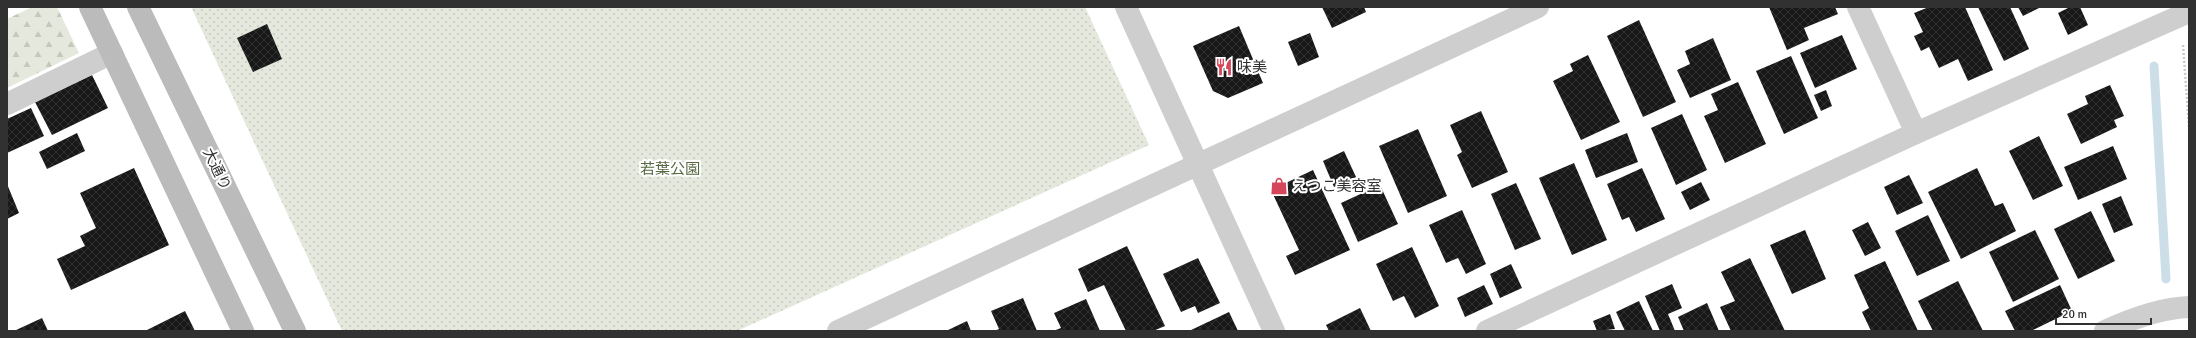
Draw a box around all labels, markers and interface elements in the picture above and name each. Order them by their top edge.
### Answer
restaurant icon: 味美 [1214,57,1234,77]
place label: 味美 [1237,58,1267,76]
street label: 大通り [199,145,235,193]
park label: 若葉公園 [640,160,700,178]
shop icon: えつこ美容室 [1269,176,1289,196]
place label: えつこ美容室 [1292,177,1382,195]
scale bar [2056,300,2151,326]
text: 20 m [2062,307,2087,322]

